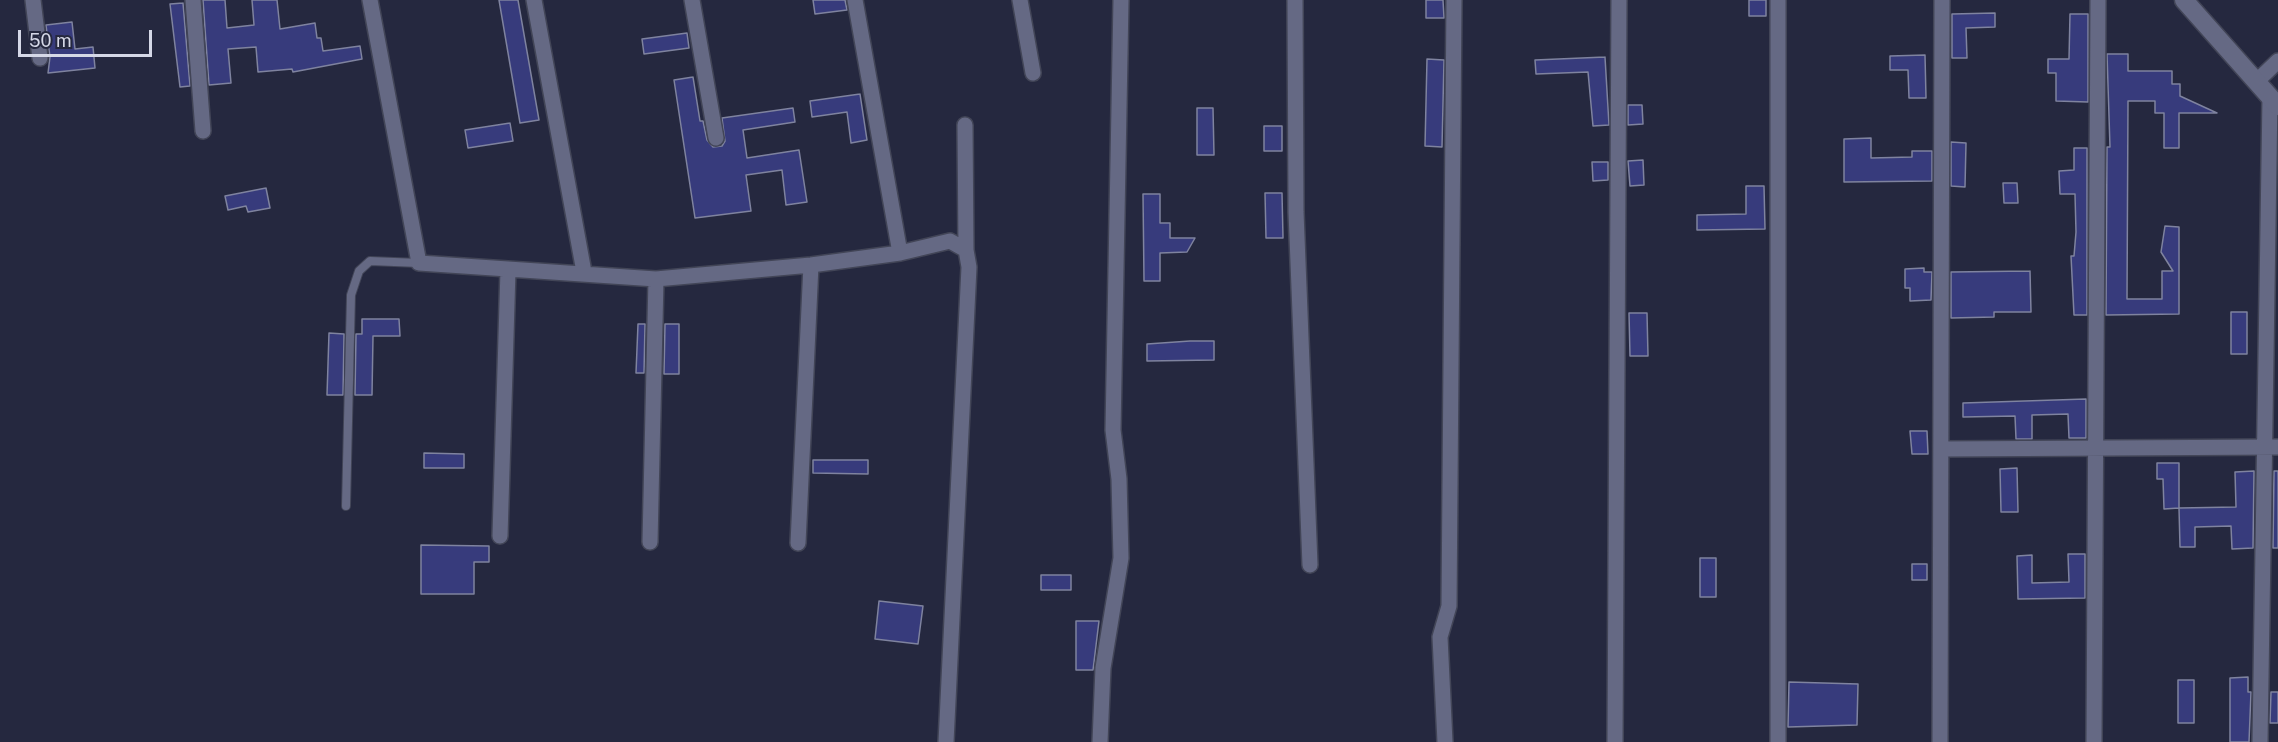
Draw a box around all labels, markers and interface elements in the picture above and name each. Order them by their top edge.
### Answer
scale bar [21,18,154,56]
text: 50 m [29,30,72,51]

